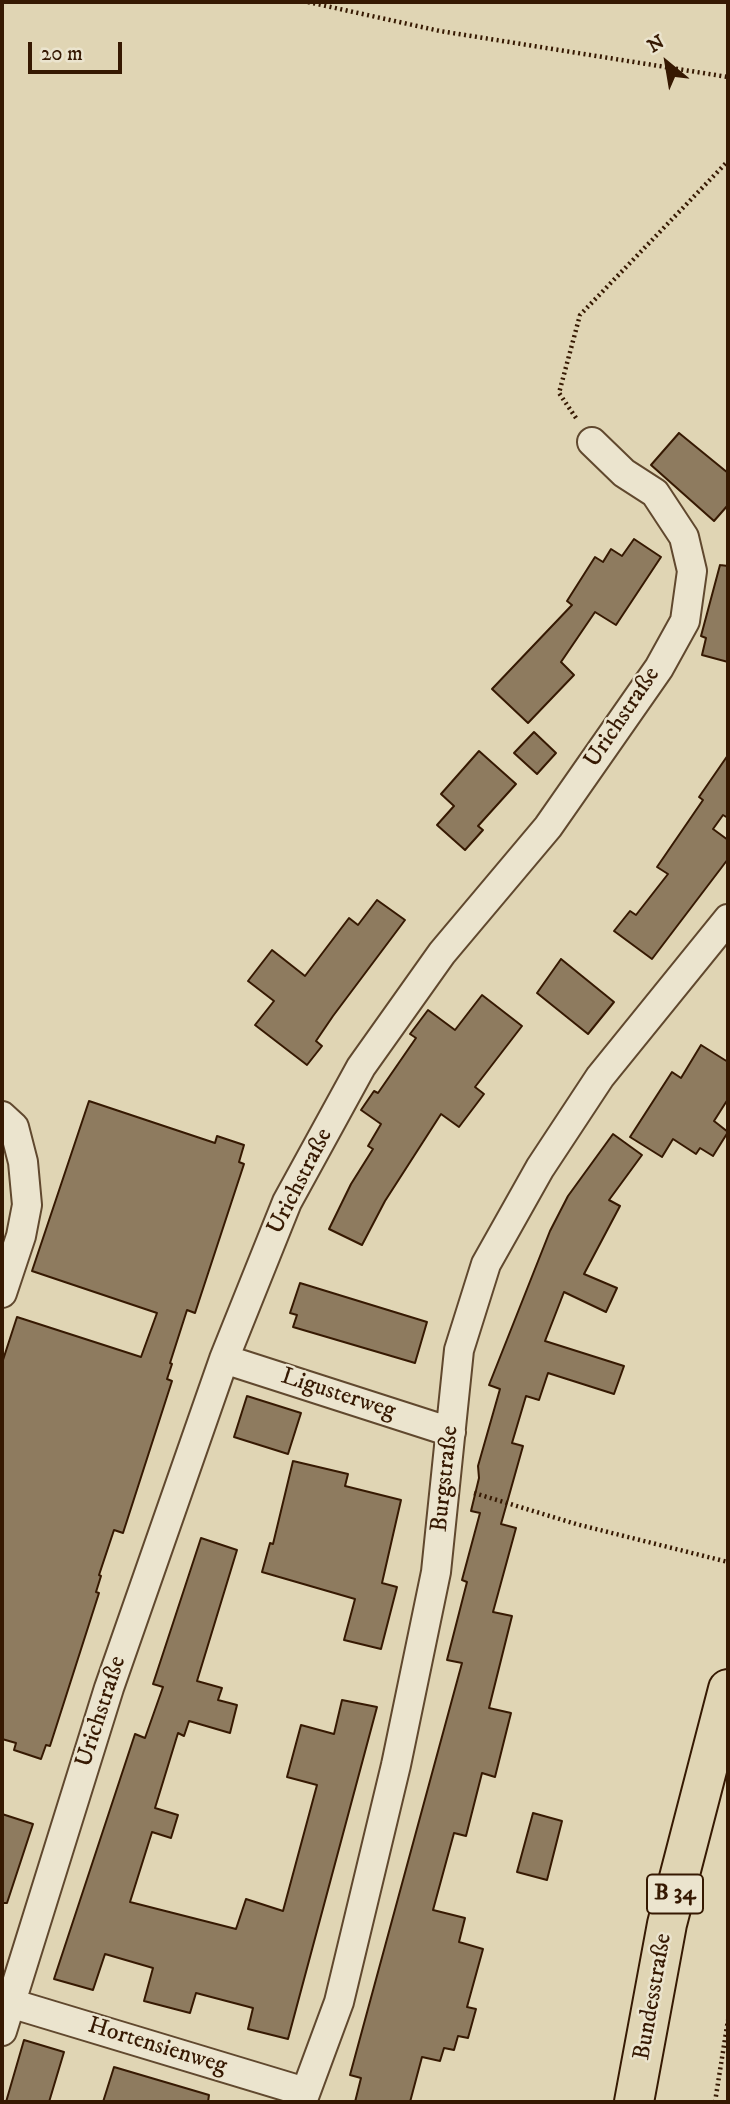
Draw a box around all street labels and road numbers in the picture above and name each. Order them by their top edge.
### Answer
street label: Urichstraße [579,662,667,774]
street label: Urichstraße [262,1124,340,1240]
street label: Ligusterweg [277,1363,399,1427]
street label: Burgstraße [426,1424,466,1534]
street label: Urichstraße [71,1653,133,1771]
road number: B 34 [647,1874,703,1913]
street label: Bundesstraße [629,1931,679,2063]
street label: Hortensienweg [84,2012,230,2082]

